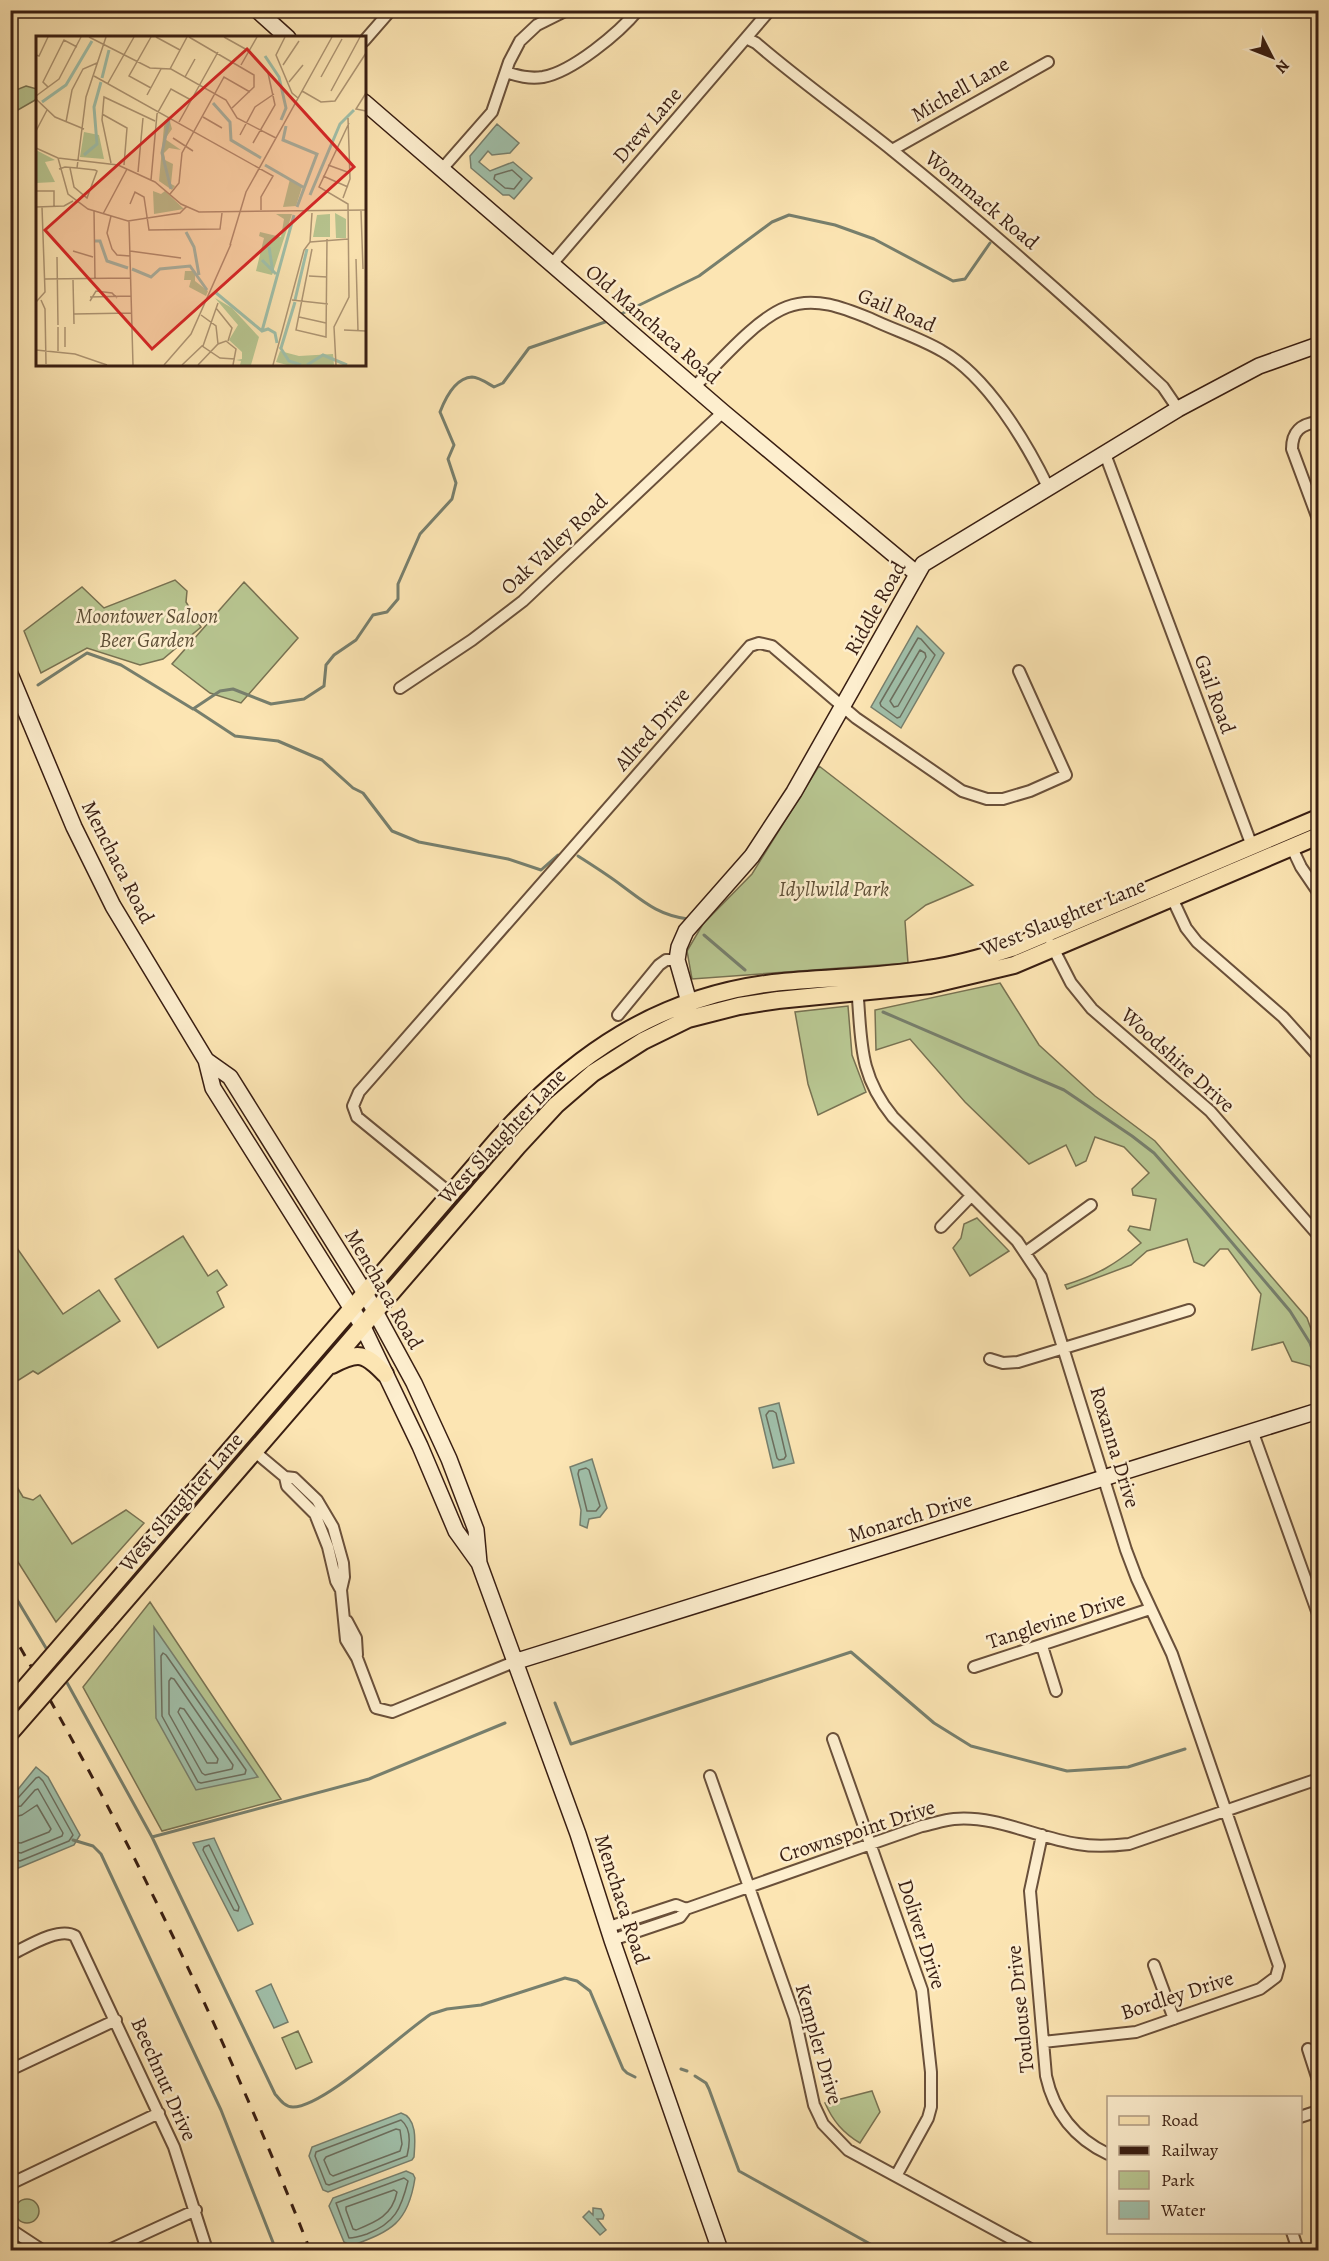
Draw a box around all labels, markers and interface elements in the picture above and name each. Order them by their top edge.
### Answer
north arrow [1242,27,1302,87]
inset map [36,36,366,366]
street label: Michell Lane [906,50,1014,128]
text: N [1270,55,1294,78]
street label: Drew Lane [606,81,688,169]
street label: Wommack Road [918,144,1045,256]
street label: Old Manchaca Road [580,258,727,391]
street label: Gail Road [854,281,941,339]
street label: Oak Valley Road [494,487,614,601]
street label: Riddle Road [838,555,913,660]
park label: Moontower Saloon Beer Garden [76,602,218,654]
street label: Gail Road [1188,650,1243,738]
street label: Allred Drive [607,681,696,777]
street label: Menchaca Road [75,796,161,929]
street label: West Slaughter Lane [975,871,1150,963]
park label: Idyllwild Park [779,875,889,903]
street label: Woodshire Drive [1114,1001,1241,1119]
street label: West Slaughter Lane [431,1062,572,1211]
street label: Menchaca Road [338,1224,430,1355]
street label: Roxanna Drive [1083,1383,1147,1511]
street label: West Slaughter Lane [112,1426,249,1578]
street label: Monarch Drive [845,1485,975,1549]
street label: Tanglevine Drive [983,1584,1129,1656]
street label: Crownspoint Drive [775,1793,939,1869]
street label: Menchaca Road [588,1831,656,1968]
street label: Doliver Drive [891,1875,953,1993]
street label: Toulouse Drive [999,1944,1041,2074]
street label: Bordley Drive [1117,1964,1237,2026]
street label: Kempler Drive [788,1980,850,2108]
street label: Beechnut Drive [124,2013,204,2145]
legend [1107,2096,1302,2234]
text: Road [1161,2108,1199,2132]
text: Railway [1161,2138,1219,2162]
text: Park [1161,2168,1195,2192]
text: Water [1160,2198,1206,2222]

